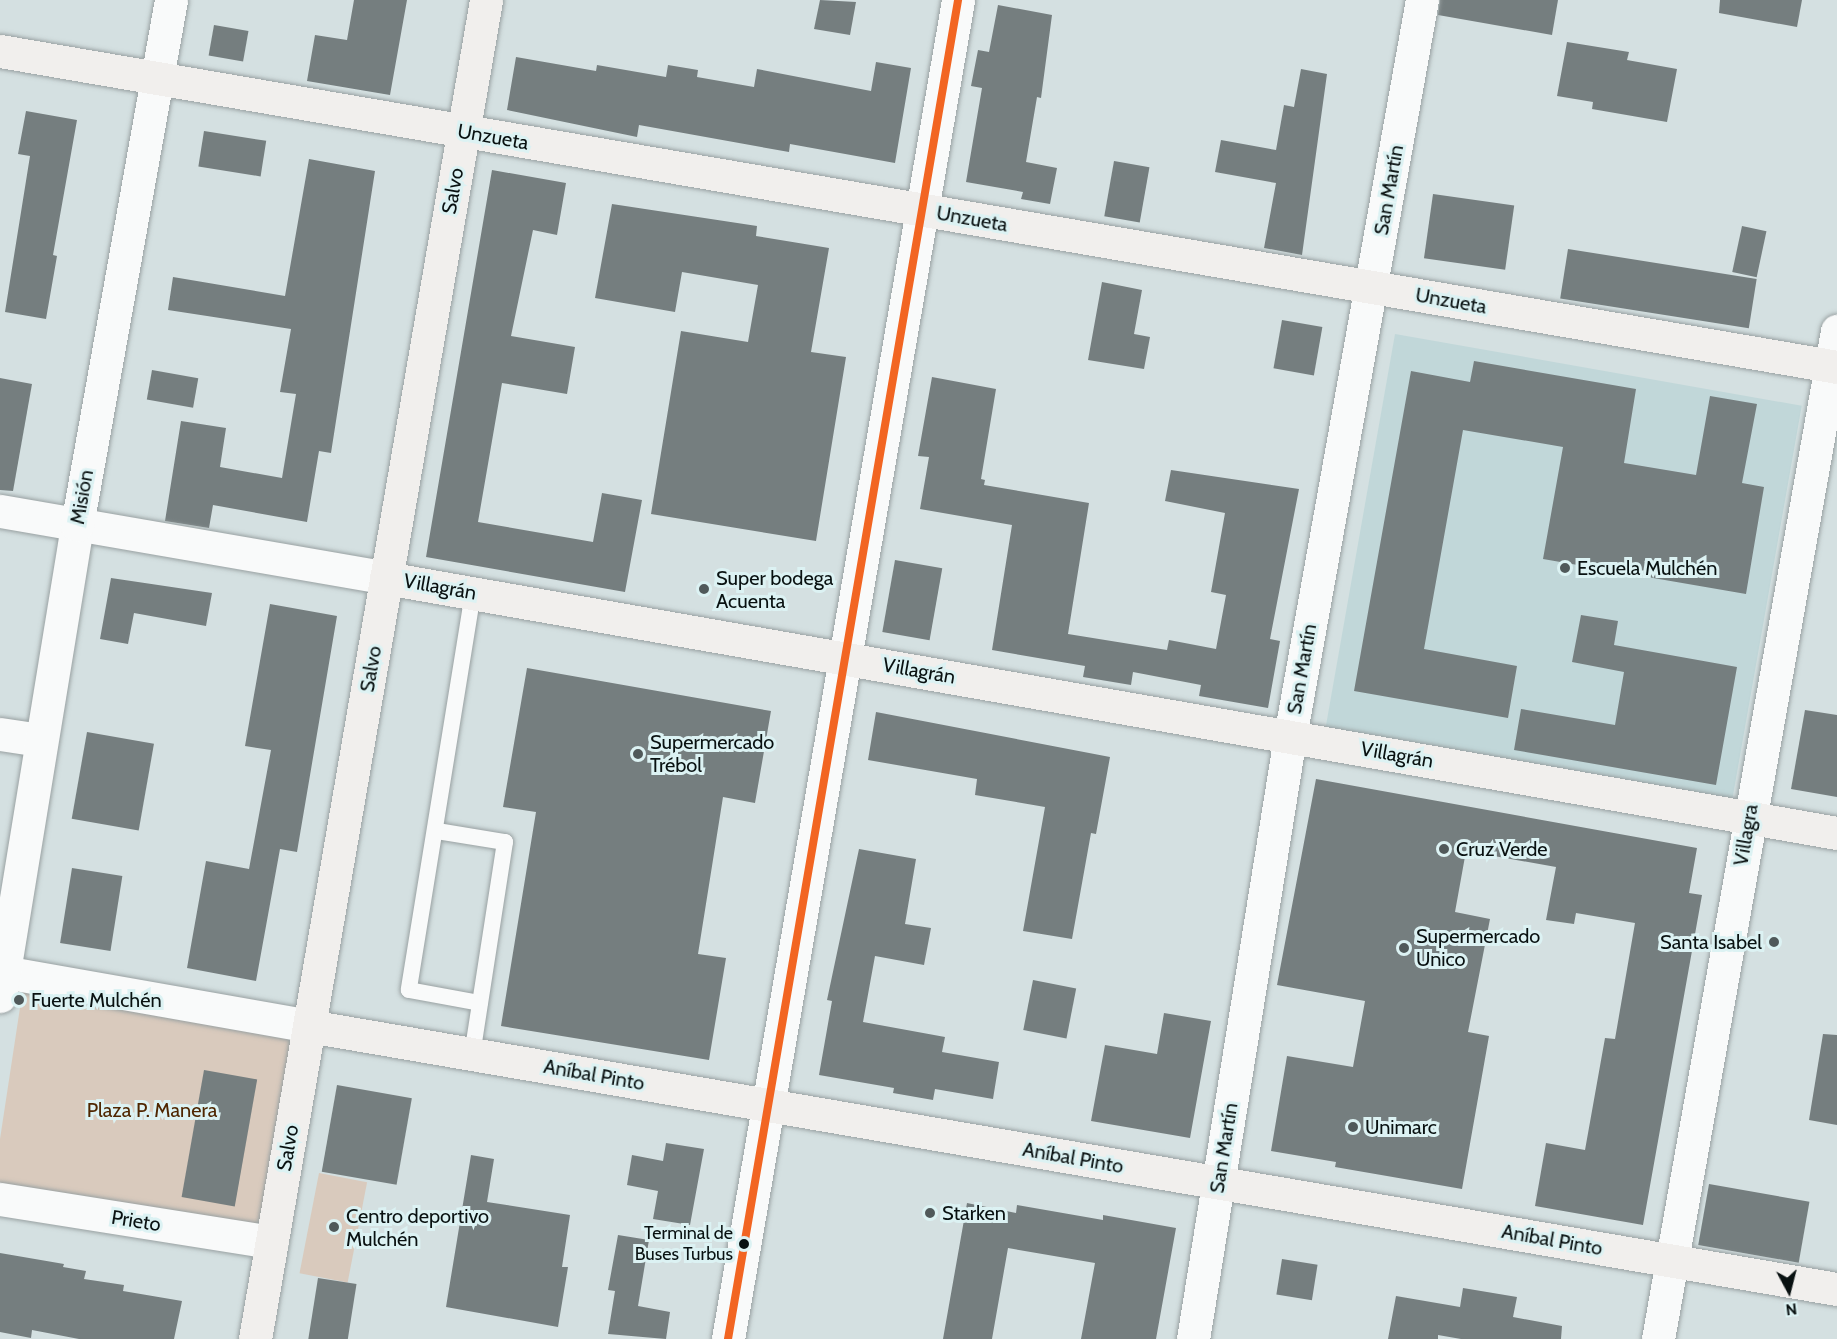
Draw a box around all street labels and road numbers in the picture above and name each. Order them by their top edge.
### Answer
street label: Unzueta [456,119,530,155]
street label: San Martín [1369,143,1409,237]
street label: Salvo [437,166,469,216]
street label: Unzueta [935,201,1009,237]
street label: Unzueta [1414,283,1488,319]
street label: Misión [65,468,99,526]
street label: Villagrán [402,569,478,605]
street label: San Martín [1282,622,1322,716]
street label: Salvo [355,644,387,694]
street label: Villagrán [881,653,957,689]
street label: Villagrán [1359,737,1435,773]
street label: Villagra [1729,802,1763,868]
street label: Aníbal Pinto [542,1054,646,1096]
street label: San Martín [1205,1101,1243,1195]
street label: Salvo [272,1123,304,1173]
street label: Aníbal Pinto [1021,1137,1125,1179]
street label: Prieto [110,1205,162,1237]
street label: Aníbal Pinto [1500,1219,1604,1261]

